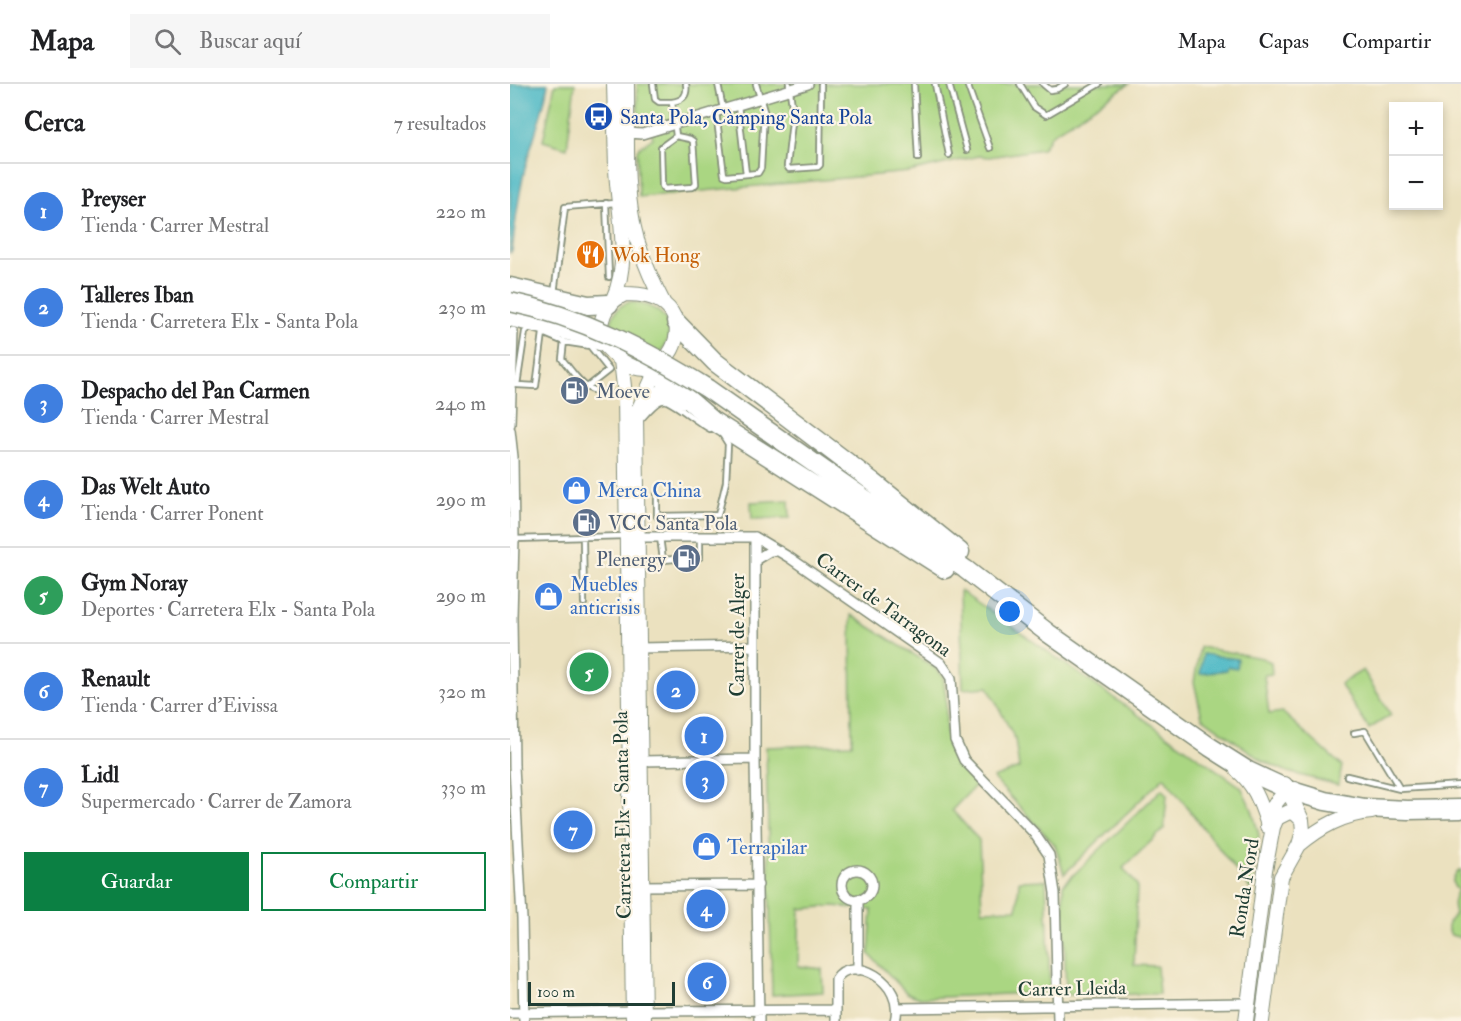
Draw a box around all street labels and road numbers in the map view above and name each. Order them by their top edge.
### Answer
street label: Carrer de Tarragona [811,547,957,663]
street label: Carrer de Alger [725,573,750,697]
street label: Carretera Elx - Santa Pola [608,710,637,919]
street label: Ronda Nord [1224,836,1265,940]
street label: Carrer Lleida [1017,975,1127,1002]

